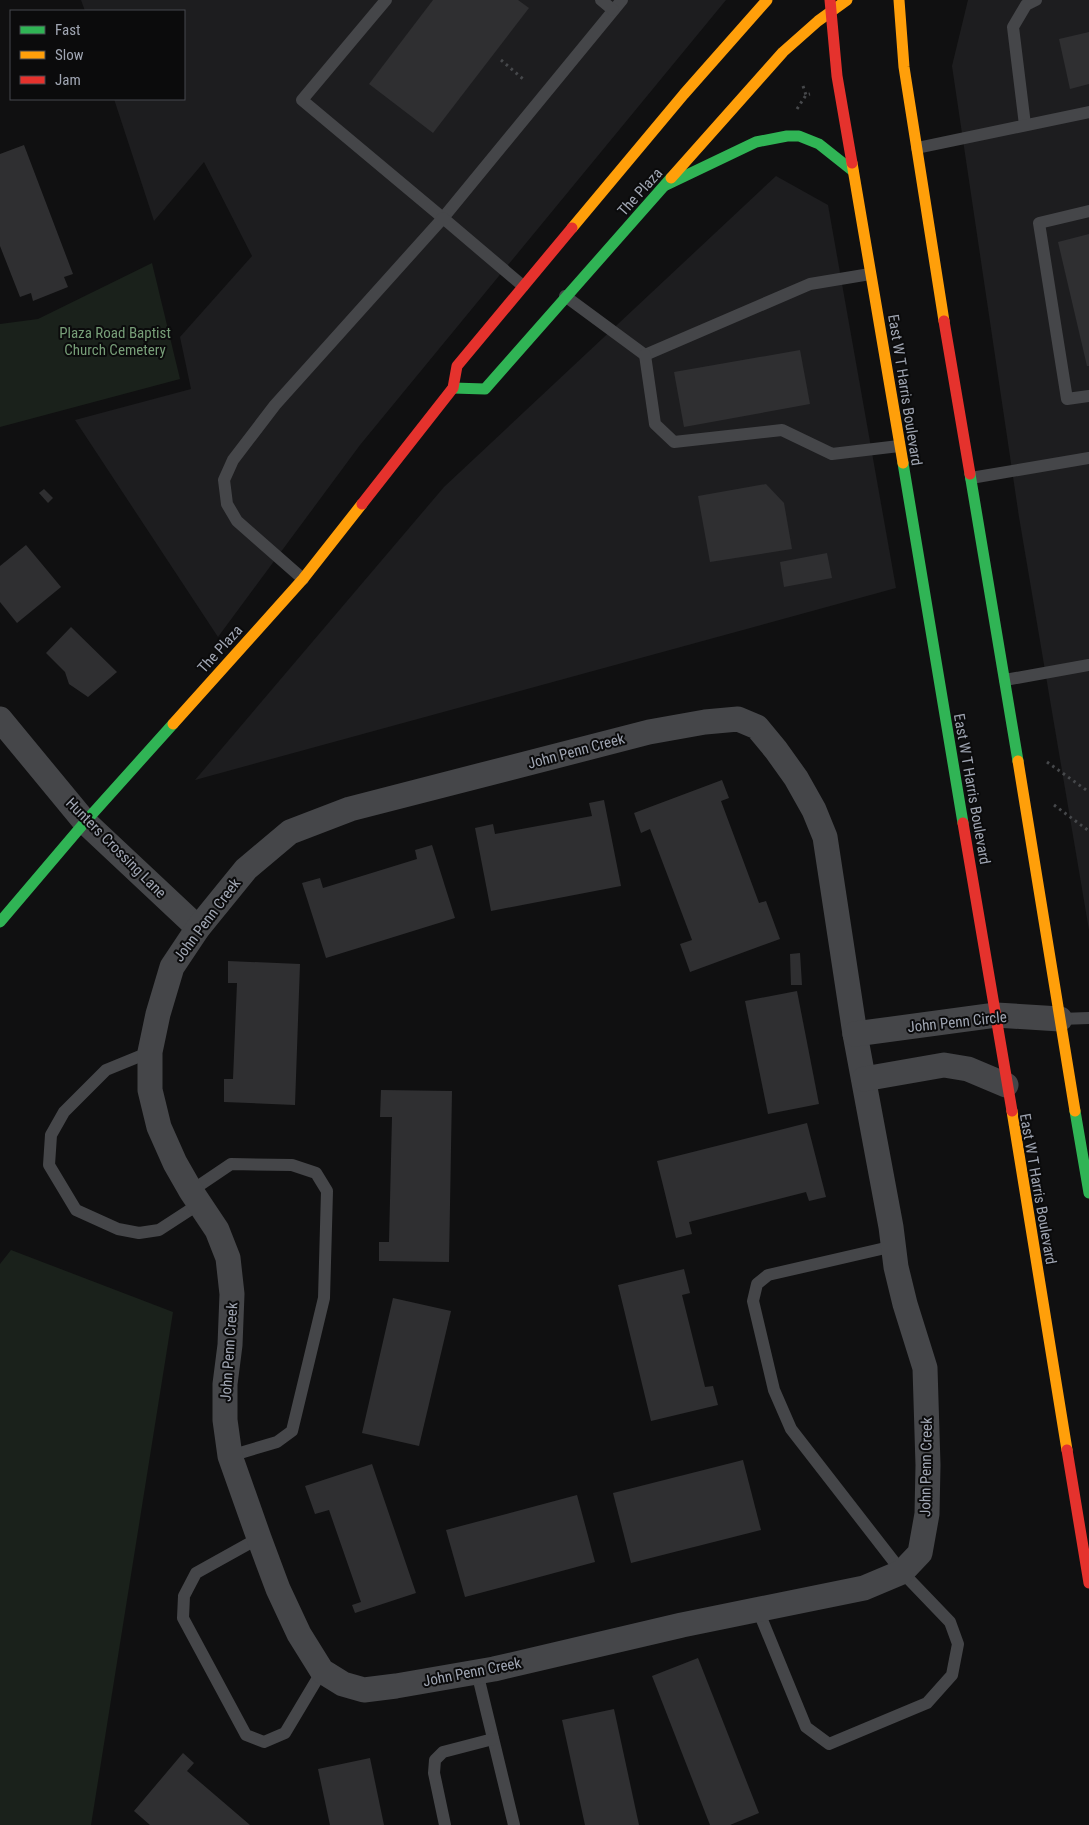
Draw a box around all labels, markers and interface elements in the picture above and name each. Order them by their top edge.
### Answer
legend [10,10,185,100]
text: Fast [55,21,80,39]
text: Slow [55,46,84,64]
text: Jam [55,71,81,89]
street label: The Plaza [614,164,666,220]
street label: East W T Harris Boulevard [884,313,926,467]
park label: Plaza Road Baptist Church Cemetery [59,324,171,359]
street label: The Plaza [194,621,246,677]
street label: East W T Harris Boulevard [950,712,994,866]
street label: John Penn Creek [526,729,627,773]
street label: Hunters Crossing Lane [62,794,170,902]
street label: John Penn Creek [170,875,244,965]
street label: John Penn Circle [906,1008,1008,1036]
street label: East W T Harris Boulevard [1016,1112,1060,1266]
street label: John Penn Creek [217,1301,241,1402]
street label: John Penn Creek [916,1417,936,1517]
street label: John Penn Creek [421,1654,523,1690]

